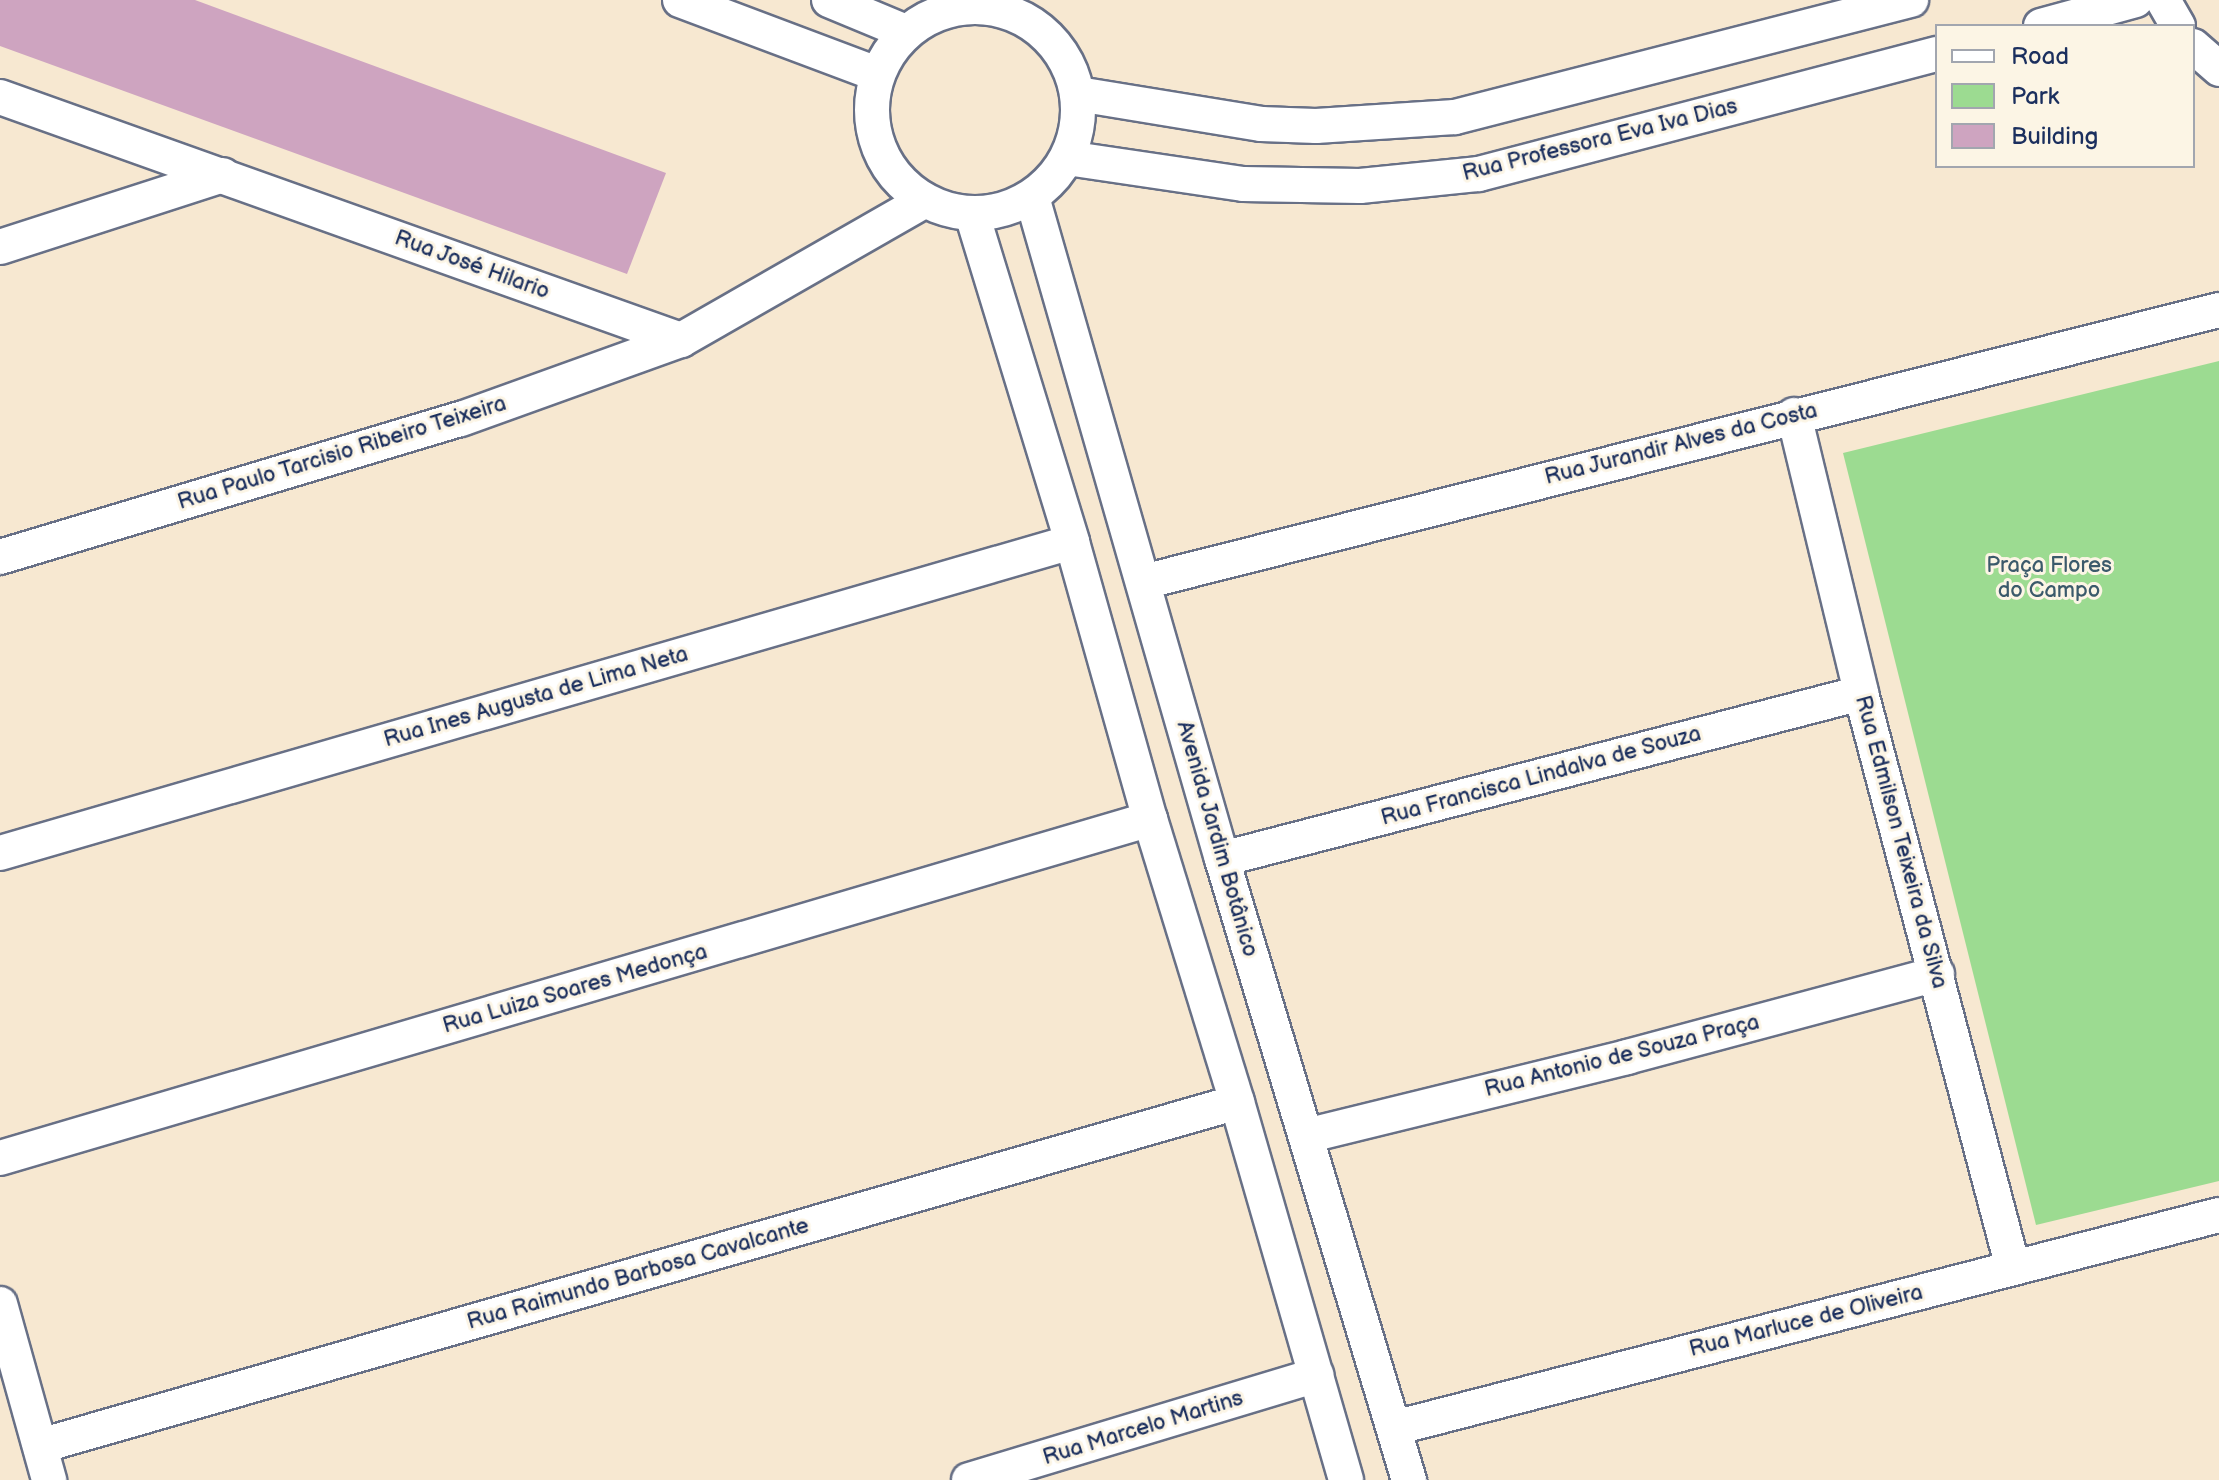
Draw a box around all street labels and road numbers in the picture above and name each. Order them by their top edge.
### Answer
street label: Rua Professora Eva Iva Dias [1460,93,1740,187]
street label: Rua José Hilario [390,225,554,305]
street label: Rua Paulo Tarcisio Ribeiro Teixeira [174,390,510,516]
street label: Rua Jurandir Alves da Costa [1541,397,1821,491]
street label: Rua Ines Augusta de Lima Neta [381,641,691,753]
street label: Rua Edmilson Teixeira da Silva [1849,692,1953,992]
street label: Avenida Jardim Botânico [1171,717,1263,961]
street label: Rua Francisca Lindalva de Souza [1378,720,1704,832]
street label: Rua Luiza Soares Medonça [440,939,710,1039]
street label: Rua Antonio de Souza Praça [1482,1009,1762,1103]
street label: Rua Raimundo Barbosa Cavalcante [464,1212,812,1336]
street label: Rua Marluce de Oliveira [1687,1279,1925,1363]
street label: Rua Marcelo Martins [1040,1385,1246,1471]

